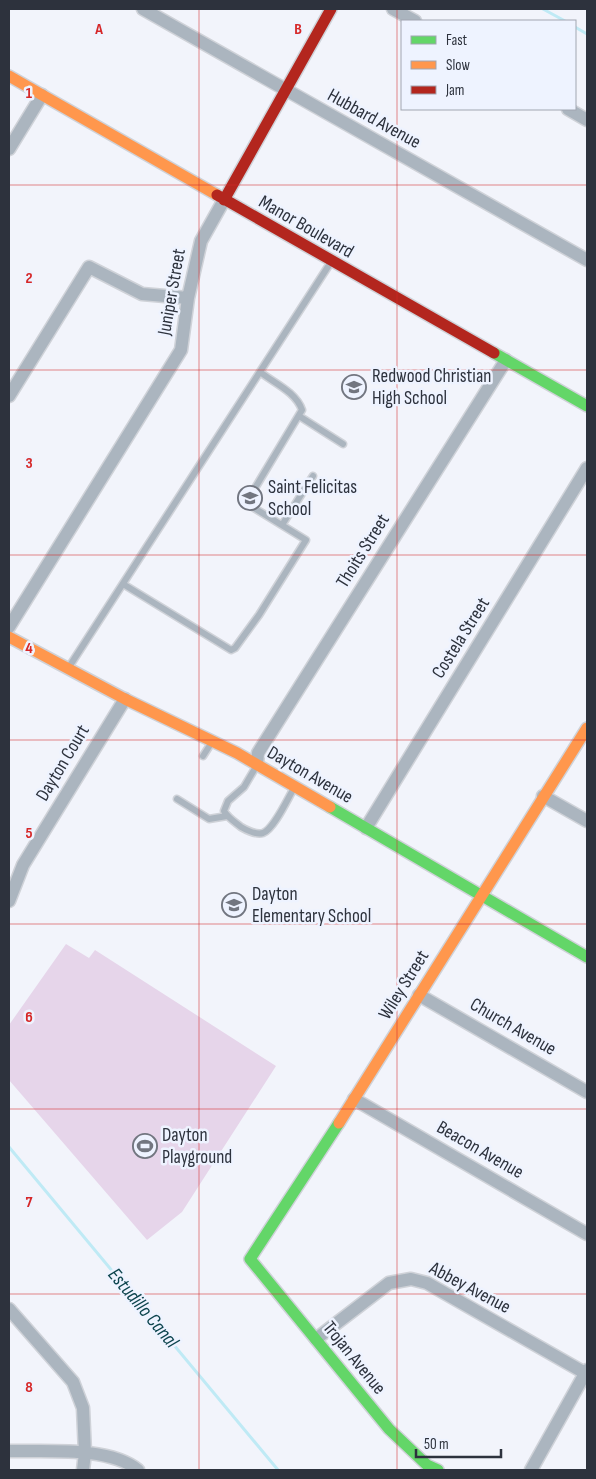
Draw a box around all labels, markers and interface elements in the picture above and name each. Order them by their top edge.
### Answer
text: A [94,20,103,39]
text: B [294,20,302,39]
legend [401,20,576,110]
text: Fast [446,31,468,50]
text: Slow [446,56,470,75]
text: Jam [445,81,464,100]
text: 1 [26,84,33,103]
street label: Hubbard Avenue [323,84,425,154]
street label: Manor Boulevard [254,191,358,263]
street label: Juniper Street [153,247,191,338]
text: 2 [25,269,33,288]
place label: Redwood Christian High School [372,365,491,410]
school or university icon: Redwood Christian High School [341,374,367,400]
text: 3 [25,454,33,473]
place label: Saint Felicitas School [268,476,357,521]
school or university icon: Saint Felicitas School [237,485,263,511]
street label: Thoits Street [331,510,395,592]
street label: Costela Street [427,593,495,683]
text: 4 [25,639,33,658]
street label: Dayton Court [31,721,95,805]
street label: Dayton Avenue [263,741,357,809]
text: 5 [25,824,33,843]
place label: Dayton Elementary School [252,883,371,928]
school or university icon: Dayton Elementary School [221,892,247,918]
street label: Wiley Street [374,946,434,1024]
street label: Church Avenue [466,993,560,1061]
text: 6 [25,1008,33,1027]
street label: Beacon Avenue [432,1116,528,1184]
place label: Dayton Playground [162,1124,232,1169]
sports icon: Dayton Playground [132,1133,158,1159]
text: 7 [26,1193,33,1212]
street label: Abbey Avenue [425,1257,514,1319]
water label: Estudillo Canal [103,1263,184,1354]
street label: Trojan Avenue [317,1317,391,1399]
text: 8 [25,1378,33,1397]
scale bar [416,1426,501,1458]
text: 50 m [424,1435,449,1454]

